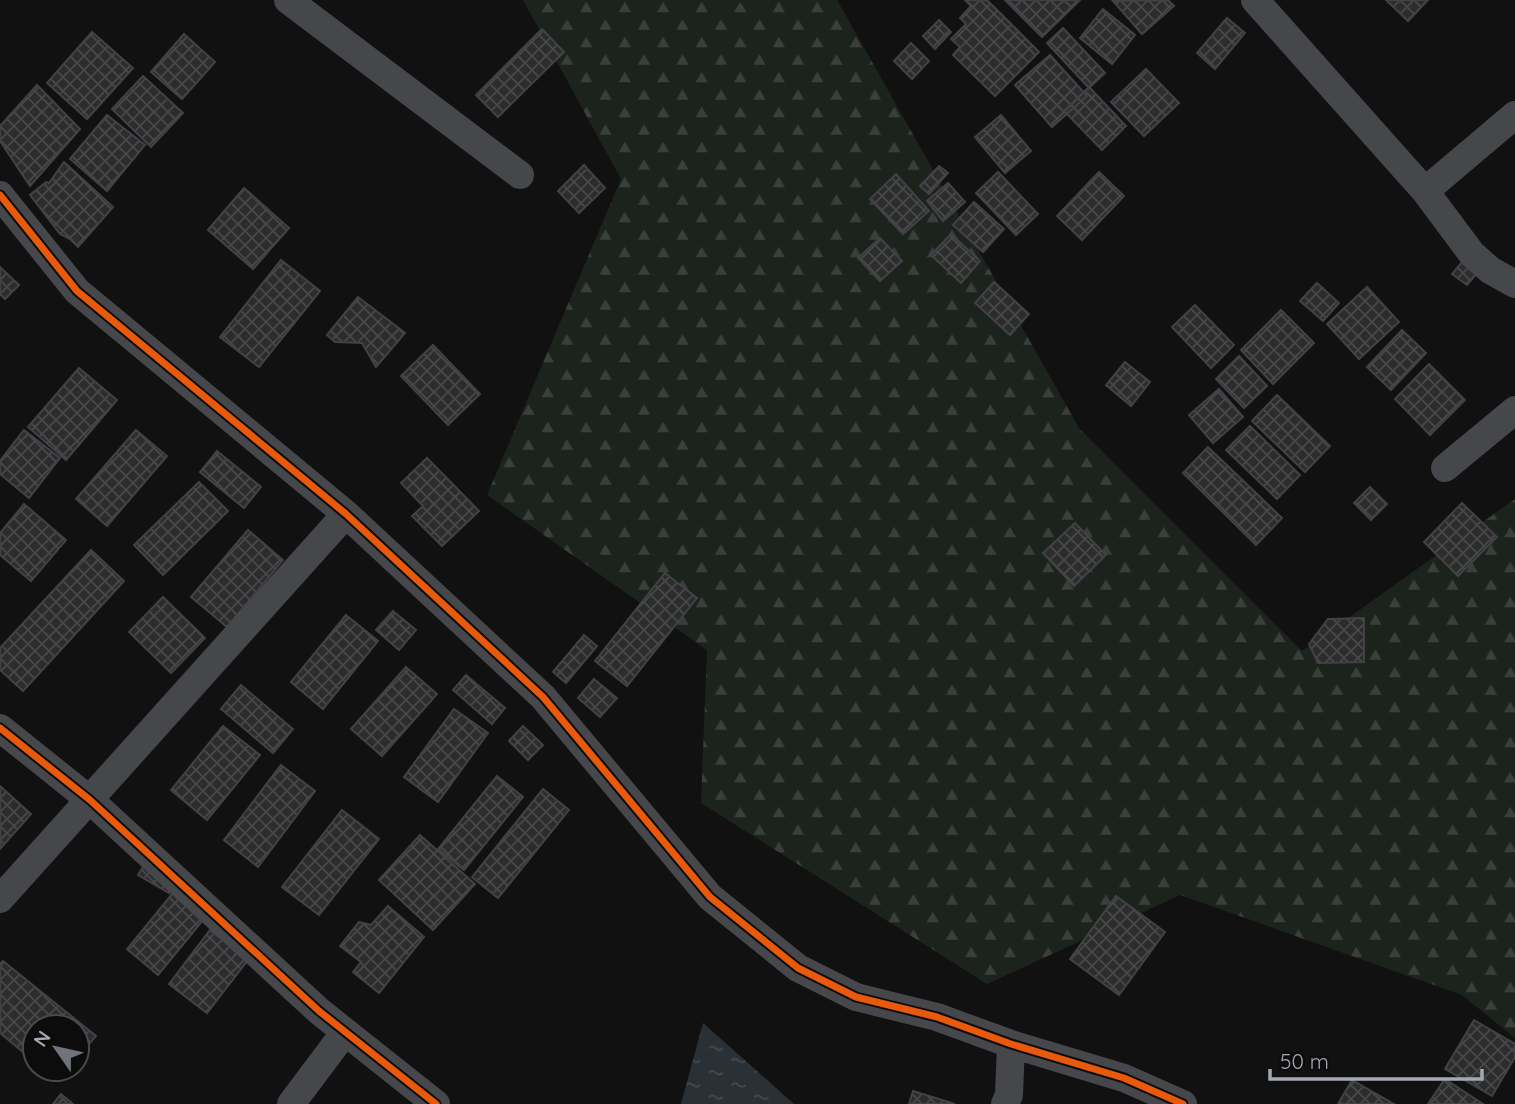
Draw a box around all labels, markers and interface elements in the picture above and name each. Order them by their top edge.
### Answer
north arrow [21,1013,91,1083]
text: N [28,1026,56,1051]
scale bar [1270,1038,1482,1082]
text: 50 m [1280,1048,1329,1074]

